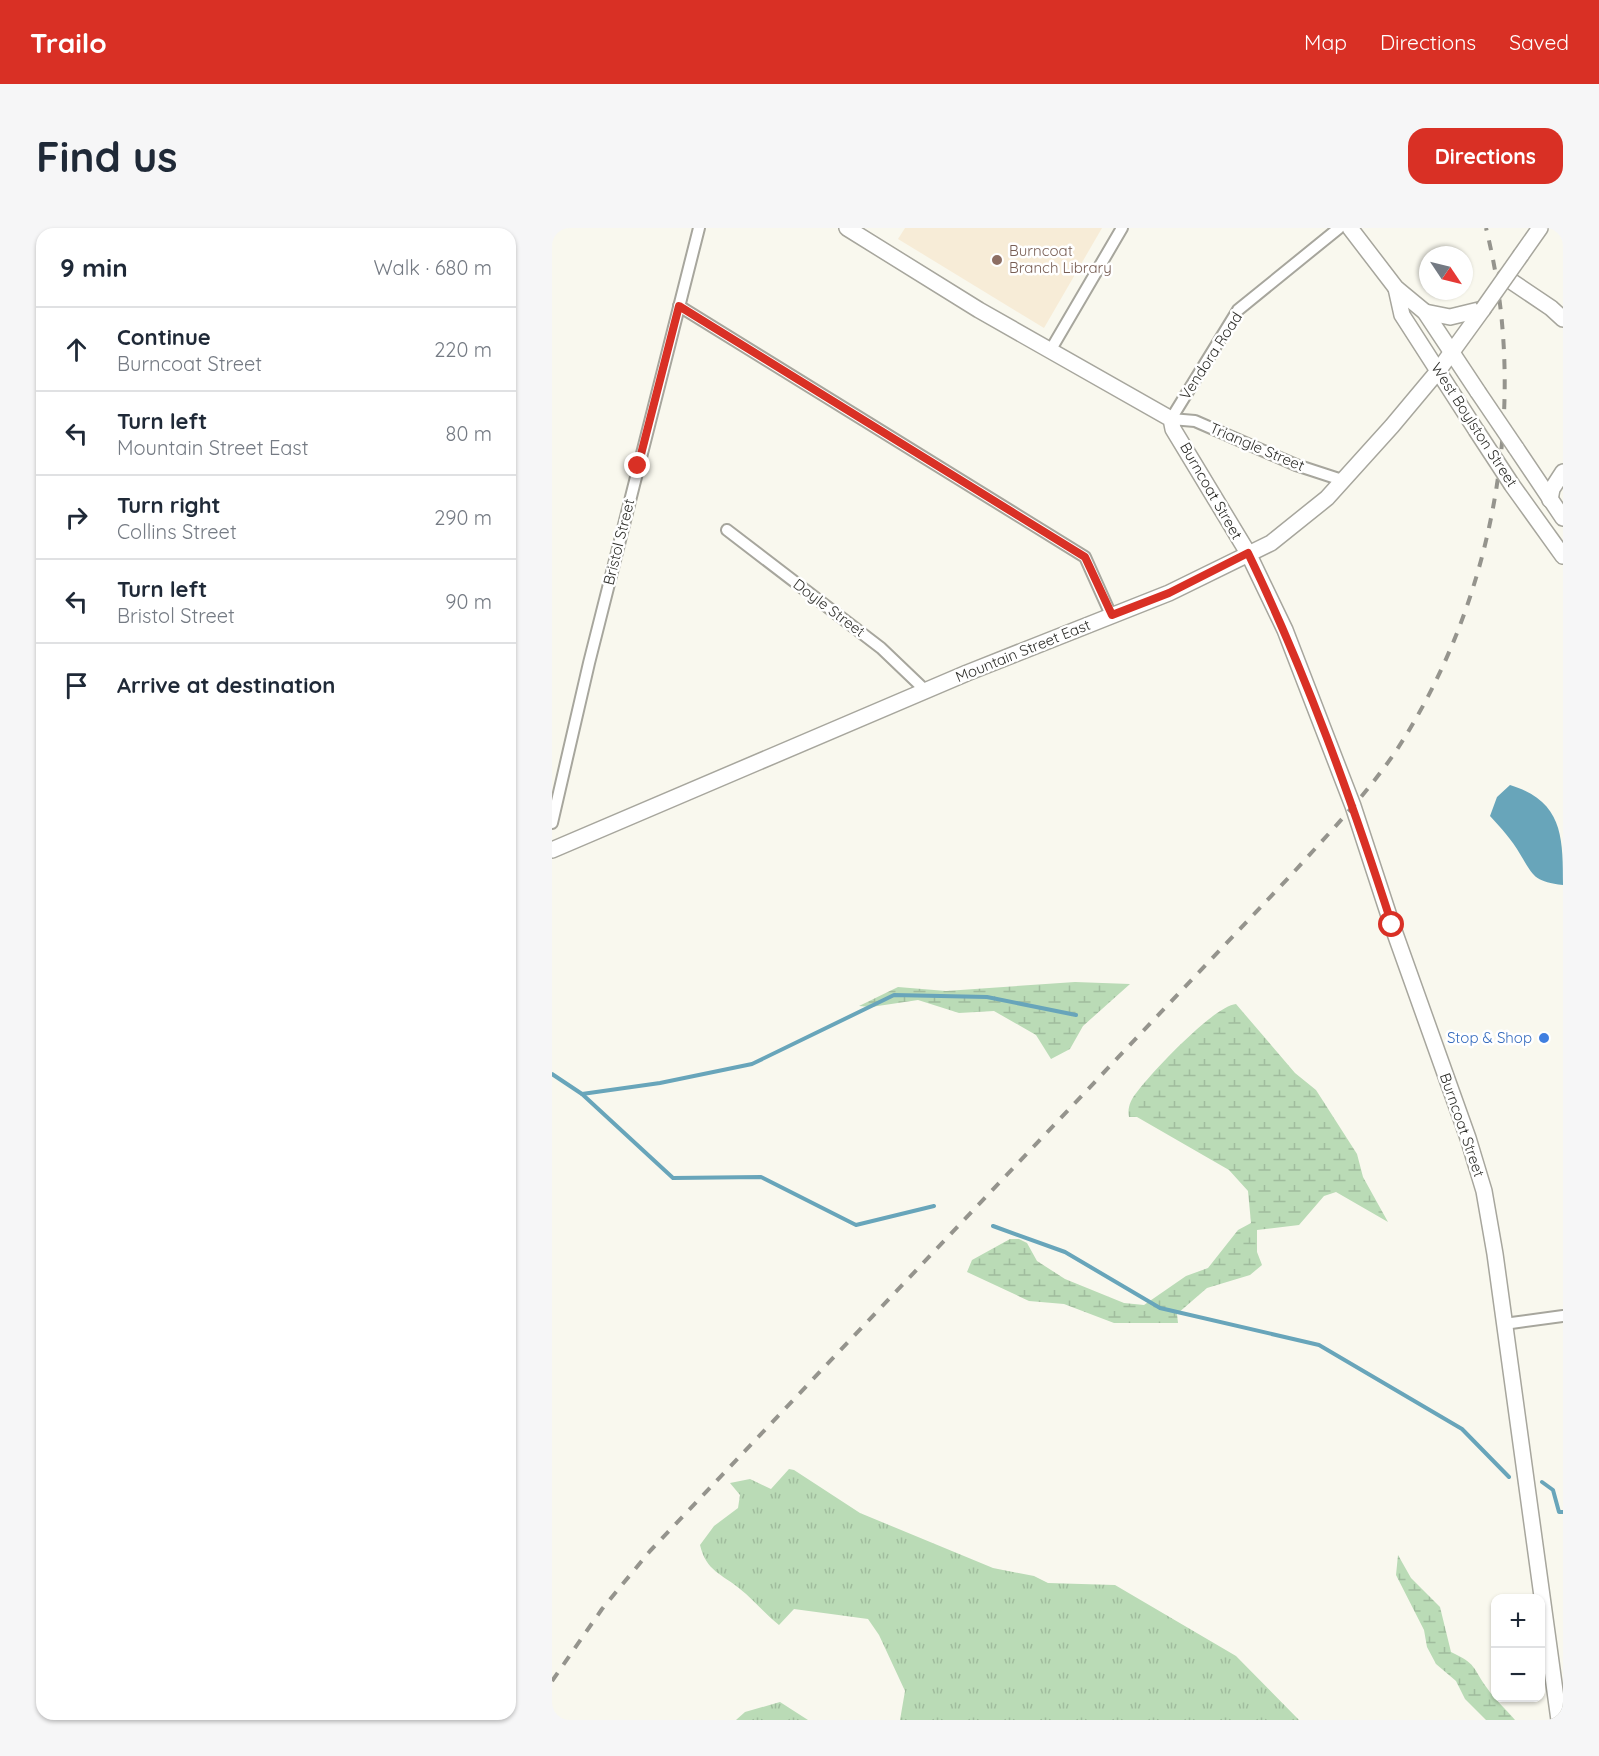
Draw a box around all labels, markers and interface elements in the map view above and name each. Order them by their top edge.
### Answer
text: Trailo [30,25,107,60]
text: Map [1304,29,1347,55]
text: Directions [1380,29,1476,55]
text: Saved [1509,29,1569,55]
button: Directions [1408,128,1563,184]
text: Find us [36,130,178,183]
place label: Burncoat Branch Library [1009,241,1112,277]
north arrow [1419,246,1473,300]
text: 9 min [60,251,128,284]
marker: Burncoat Branch Library [990,253,1004,267]
text: Walk · 680 m [373,255,492,280]
street label: Vendora Road [1175,308,1246,403]
text: Continue [117,323,211,351]
icon: ahead [60,333,93,366]
text: 220 m [434,337,492,362]
text: Burncoat Street [117,351,262,376]
street label: West Boylston Street [1427,359,1522,491]
text: Turn left [117,407,207,435]
icon: left [60,417,93,450]
street label: Triangle Street [1207,418,1307,475]
text: 80 m [446,421,492,446]
text: Mountain Street East [117,435,309,460]
street label: Burncoat Street [1176,439,1247,543]
route end [624,452,650,478]
text: Turn right [117,491,221,519]
street label: Bristol Street [599,497,638,587]
icon: right [60,501,93,534]
text: 290 m [434,505,492,530]
text: Collins Street [117,519,237,544]
street label: Doyle Street [789,574,869,641]
text: Turn left [117,575,207,603]
icon: left [60,585,93,618]
text: 90 m [445,589,492,614]
text: Bristol Street [117,603,235,628]
street label: Mountain Street East [953,615,1093,686]
icon: arrive [60,669,93,702]
text: Arrive at destination [117,671,335,699]
route start [1378,911,1404,937]
place label: Stop & Shop [1447,1028,1532,1047]
marker: Stop & Shop [1537,1031,1551,1045]
street label: Burncoat Street [1436,1070,1489,1179]
map controls [1491,1594,1545,1702]
button: + [1491,1594,1545,1648]
button: − [1491,1648,1545,1702]

